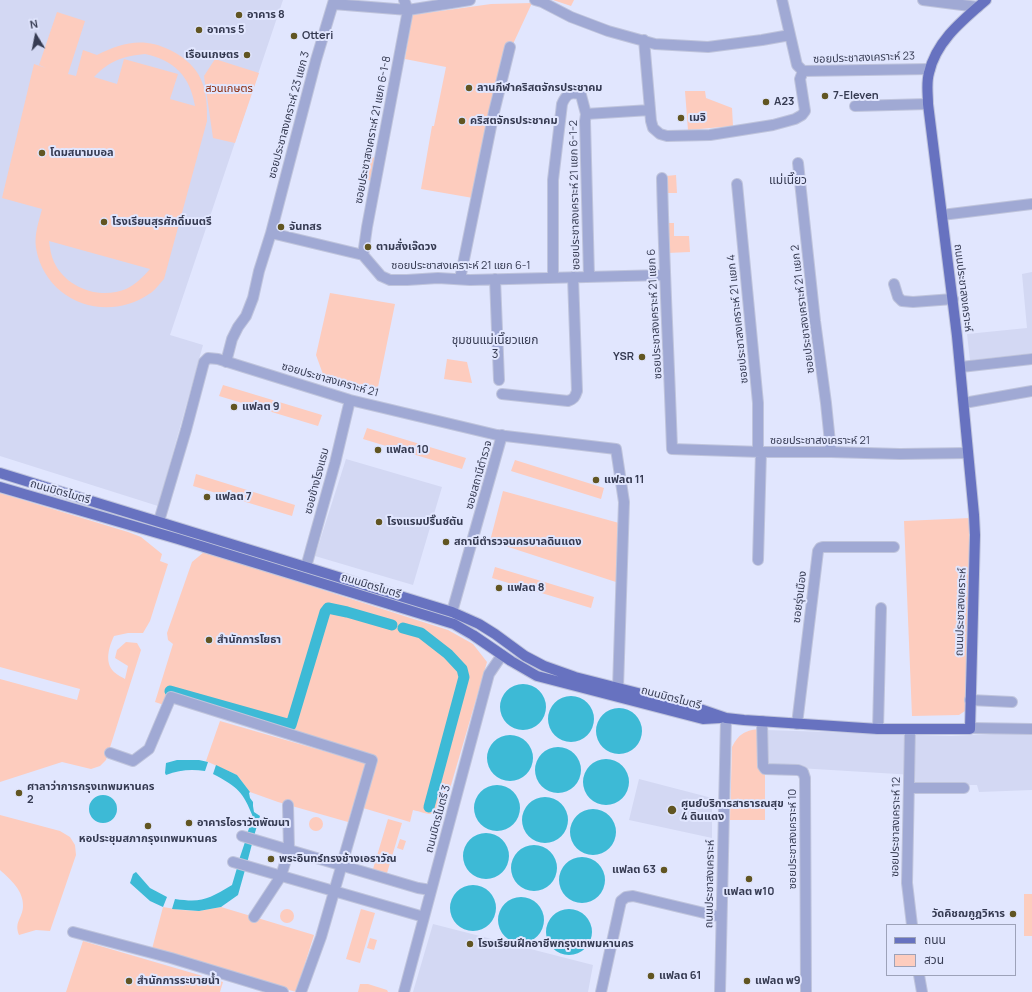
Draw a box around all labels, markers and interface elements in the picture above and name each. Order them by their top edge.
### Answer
place label: อาคาร 8 [247,8,285,22]
marker: อาคาร 8 [234,10,244,20]
north arrow [16,16,56,56]
text: N [29,16,39,32]
place label: อาคาร 5 [207,23,245,37]
marker: อาคาร 5 [194,25,204,35]
place label: Otteri [302,29,333,43]
marker: Otteri [289,31,299,41]
place label: เรือนเกษตร [185,48,239,62]
marker: เรือนเกษตร [242,50,252,60]
street label: ซอยประชาสงเคราะห์ 23 แยก 3 [266,50,312,180]
street label: ซอยประชาสงเคราะห์ 23 [813,50,915,66]
street label: ซอยประชาสงเคราะห์ 21 แยก 6-1-8 [352,55,394,205]
place label: ลานกีฬาคริสตจักรประชาคม [477,81,602,95]
park label: สวนเกษตร [205,82,253,96]
marker: ลานกีฬาคริสตจักรประชาคม [464,83,474,93]
place label: 7-Eleven [833,89,879,103]
marker: 7-Eleven [820,91,830,101]
place label: A23 [774,95,794,109]
marker: A23 [761,97,771,107]
place label: เมจิ [689,111,706,125]
marker: เมจิ [676,113,686,123]
place label: คริสตจักรประชาคม [470,114,558,128]
marker: คริสตจักรประชาคม [457,116,467,126]
street label: ซอยประชาสงเคราะห์ 21 แยก 6-1-2 [567,120,583,270]
place label: โดมสนามบอล [50,146,114,160]
marker: โดมสนามบอล [37,148,47,158]
district label: แม่เนี๊ยว [769,174,807,188]
place label: โรงเรียนสุรศักดิ์มนตรี [112,215,212,229]
marker: โรงเรียนสุรศักดิ์มนตรี [99,217,109,227]
place label: จันทสร [289,220,322,234]
marker: จันทสร [276,222,286,232]
place label: ตามสั่งเจ๊ดวง [376,240,437,254]
marker: ตามสั่งเจ๊ดวง [363,242,373,252]
street label: ถนนประชาสงเคราะห์ [951,243,975,333]
street label: ซอยประชาสงเคราะห์ 21 แยก 2 [789,244,817,374]
street label: ซอยประชาสงเคราะห์ 21 แยก 6 [645,249,665,379]
street label: ซอยประชาสงเคราะห์ 21 แยก 4 [725,254,751,384]
street label: ซอยประชาสงเคราะห์ 21 แยก 6-1 [391,259,531,273]
district label: ชุมชนแม่เนี๊ยวแยก 3 [452,334,538,362]
place label: YSR [613,350,634,364]
marker: YSR [637,352,647,362]
street label: ซอยประชาสงเคราะห์ 21 [280,360,380,400]
place label: แฟลต 9 [242,400,280,414]
marker: แฟลต 9 [229,402,239,412]
street label: ซอยประชาสงเคราะห์ 21 [770,434,870,448]
street label: ซอยสถานีตำรวจ [463,439,495,511]
place label: แฟลต 10 [386,443,429,457]
marker: แฟลต 10 [373,445,383,455]
street label: ซอยข้างโรงแรม [302,446,332,516]
place label: แฟลต 11 [604,473,644,487]
marker: แฟลต 11 [591,475,601,485]
street label: ถนนมิตรไมตรี [29,477,91,507]
place label: แฟลต 7 [215,490,252,504]
marker: แฟลต 7 [202,492,212,502]
place label: โรงแรมปริ๊นซ์ตัน [387,515,463,529]
marker: โรงแรมปริ๊นซ์ตัน [374,517,384,527]
place label: สถานีตำรวจนครบาลดินแดง [454,535,581,549]
marker: สถานีตำรวจนครบาลดินแดง [441,537,451,547]
street label: ถนนประชาสงเคราะห์ [953,568,969,656]
street label: ซอยรุ่งเมือง [790,570,810,624]
street label: ถนนมิตรไมตรี [340,571,402,601]
place label: แฟลต 8 [507,581,545,595]
marker: แฟลต 8 [494,583,504,593]
place label: สำนักการโยธา [217,633,281,647]
marker: สำนักการโยธา [204,635,214,645]
street label: ถนนมิตรไมตรี [639,684,703,712]
street label: ซอยประชาสงเคราะห์ 12 [889,777,903,877]
place label: ศาลาว่าการกรุงเทพมหานคร 2 [27,780,155,806]
street label: ถนนมิตรไมตรี 3 [423,783,453,855]
marker: ศาลาว่าการกรุงเทพมหานคร 2 [14,788,24,798]
street label: ซอยประชาสงเคราะห์ 10 [786,789,800,889]
place label: ศูนย์บริการสาธารณสุข 4 ดินแดง [681,797,784,823]
marker: ศูนย์บริการสาธารณสุข 4 ดินแดง [666,804,678,816]
place label: อาคารไอราวัตพัฒนา [197,816,290,830]
marker: อาคารไอราวัตพัฒนา [184,818,194,828]
marker: หอประชุมสภากรุงเทพมหานคร [143,821,153,831]
place label: หอประชุมสภากรุงเทพมหานคร [79,832,217,846]
street label: ถนนประชาสงเคราะห์ [703,840,717,928]
place label: พระอินทร์ทรงช้างเอราวัณ [279,852,396,866]
marker: พระอินทร์ทรงช้างเอราวัณ [266,854,276,864]
place label: แฟลต 63 [612,863,656,877]
marker: แฟลต 63 [659,865,669,875]
marker: แฟลต พ10 [744,874,754,884]
place label: แฟลต พ10 [724,885,774,899]
place label: วัดคิชฌกูฎวิหาร [932,907,1005,921]
marker: วัดคิชฌกูฎวิหาร [1008,909,1018,919]
legend [886,924,1016,976]
text: ถนน [924,931,946,948]
place label: โรงเรียนฝึกอาชีพกรุงเทพมหานคร [478,937,634,951]
marker: โรงเรียนฝึกอาชีพกรุงเทพมหานคร [465,939,475,949]
text: สวน [924,951,944,968]
place label: แฟลต 61 [659,969,701,983]
marker: แฟลต 61 [646,971,656,981]
place label: สำนักการระบายน้ำ [137,974,220,988]
place label: แฟลต พ9 [755,974,801,988]
marker: สำนักการระบายน้ำ [124,976,134,986]
marker: แฟลต พ9 [742,976,752,986]

